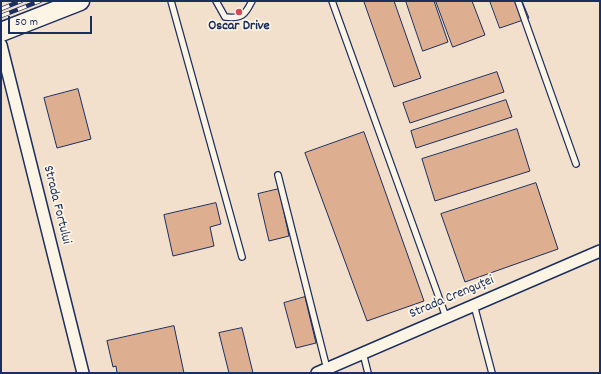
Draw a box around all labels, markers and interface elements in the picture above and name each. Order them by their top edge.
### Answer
marker: Oscar Drive [234,7,244,17]
scale bar [10,8,94,34]
text: 50 m [15,14,38,31]
place label: Oscar Drive [208,19,270,35]
street label: Strada Fortului [38,164,74,246]
street label: Strada Crenguței [407,273,497,323]

